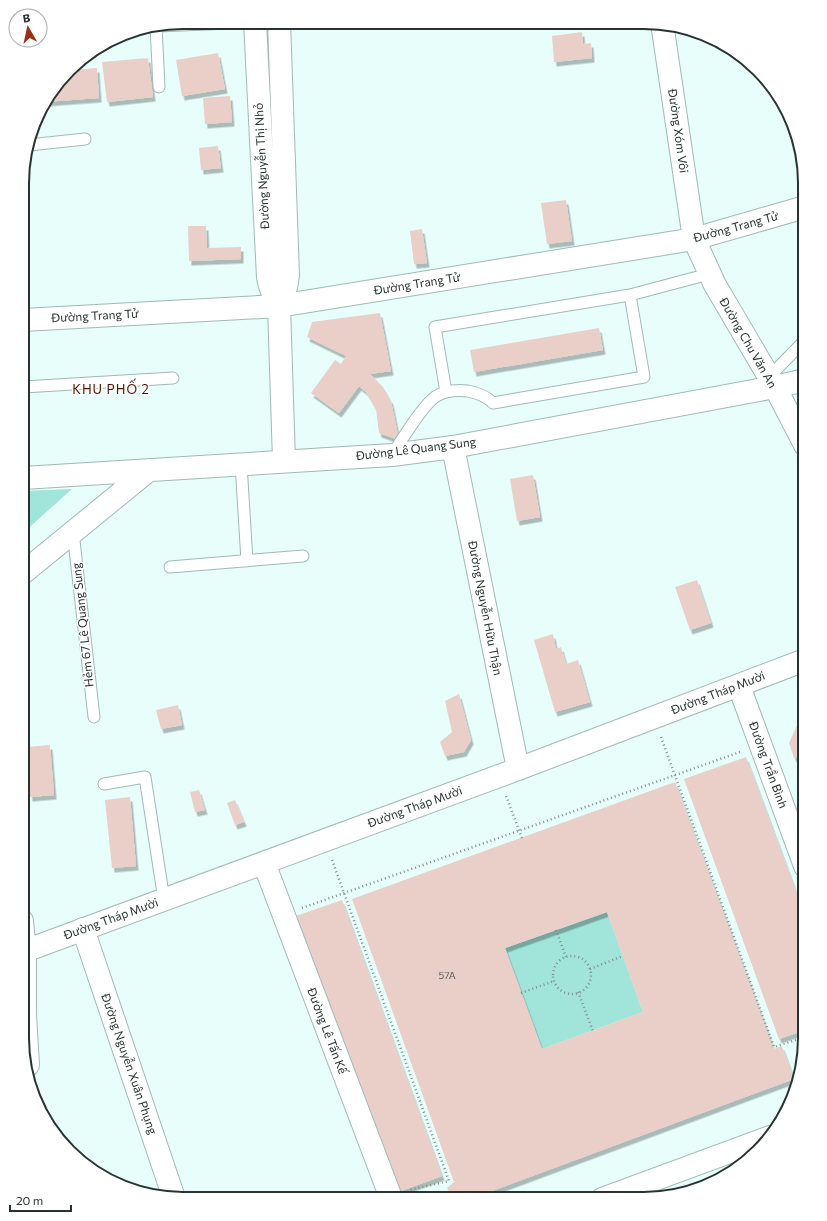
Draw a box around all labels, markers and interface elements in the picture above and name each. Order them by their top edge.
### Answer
north arrow [8,8,48,48]
text: B [22,11,31,25]
street label: Đường Xóm Vôi [666,87,692,174]
street label: Đường Nguyễn Thị Nhỏ [251,103,271,231]
street label: Đường Trang Tử [691,208,780,244]
street label: Đường Trang Tử [372,269,461,297]
street label: Đường Chu Văn An [717,294,780,390]
street label: Đường Trang Tử [50,306,139,324]
district label: KHU PHỐ 2 [72,378,150,397]
street label: Đường Lê Quang Sung [354,434,477,462]
street label: Đường Nguyễn Hữu Thận [466,538,506,676]
street label: Hẻm 67 Lê Quang Sung [68,562,96,688]
street label: Đường Tháp Mười [668,668,767,717]
street label: Đường Trần Bình [746,719,791,810]
street label: Đường Tháp Mười [365,782,464,830]
street label: Đường Tháp Mười [61,894,160,942]
house number: 57A [438,969,456,981]
street label: Đường Lê Tấn Kế [305,985,351,1077]
street label: Đường Nguyễn Xuân Phụng [99,990,161,1136]
scale bar [10,1187,71,1213]
text: 20 m [16,1193,43,1207]

